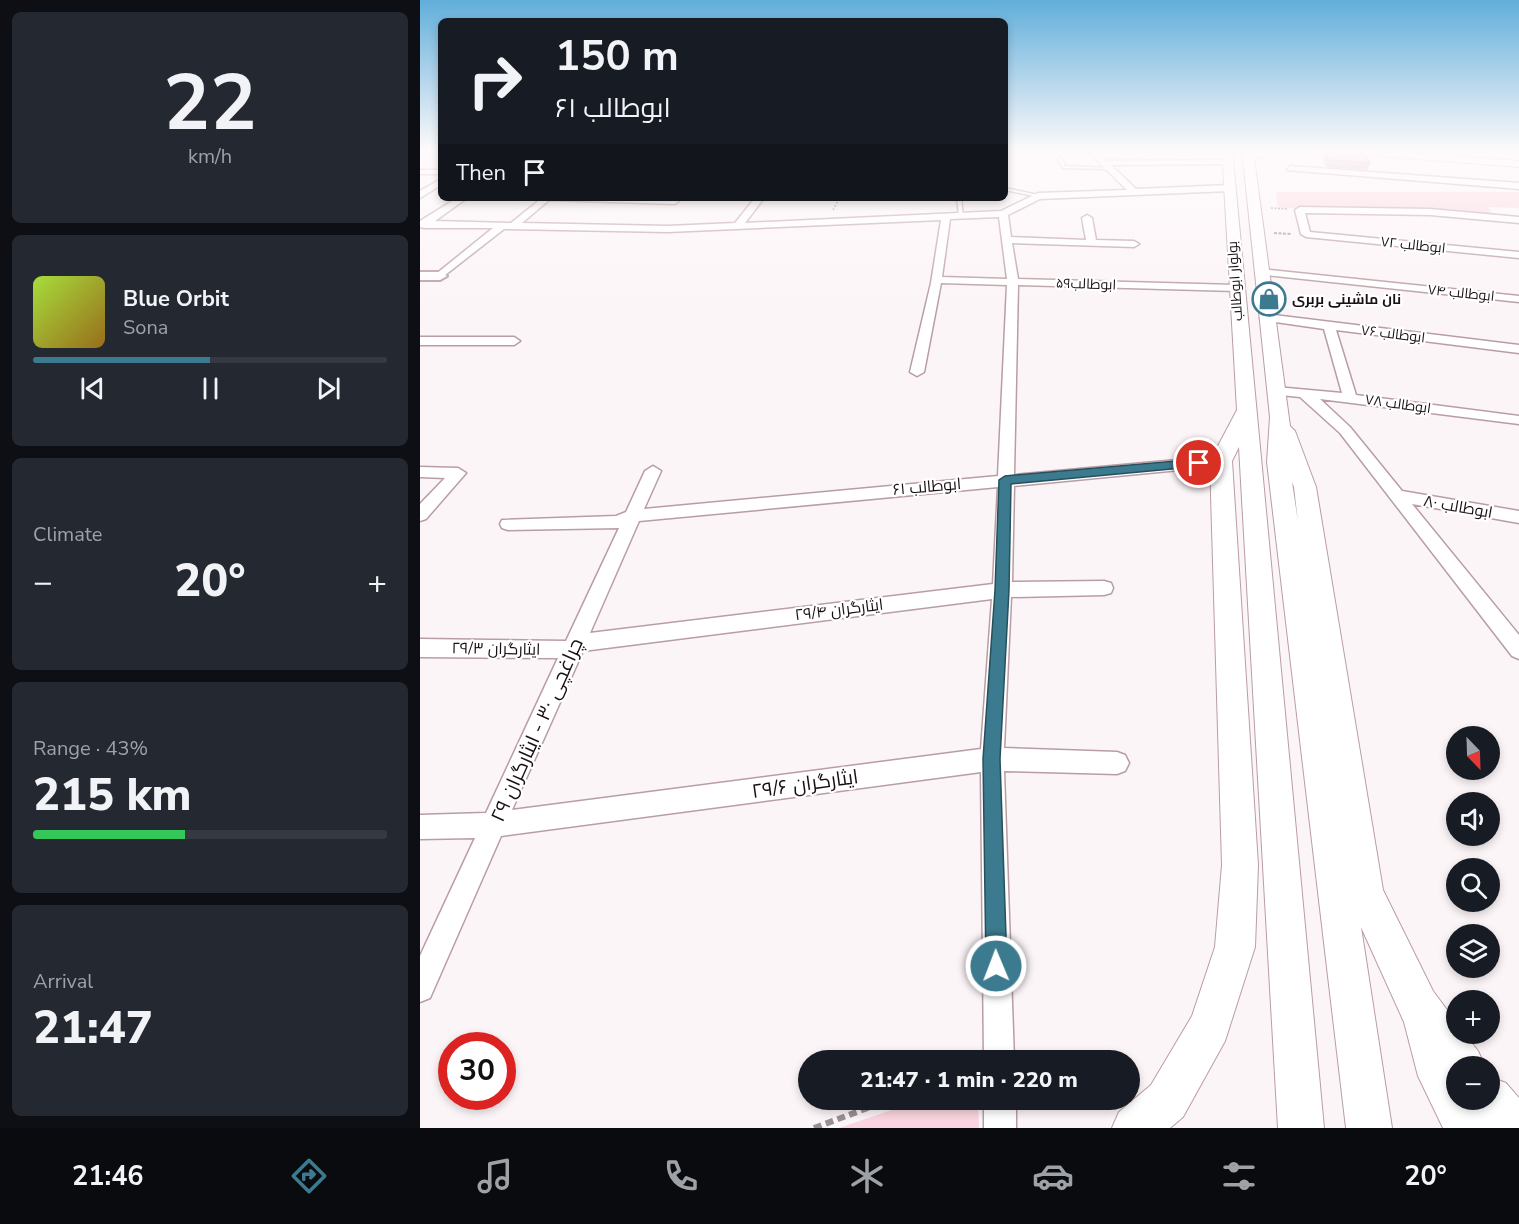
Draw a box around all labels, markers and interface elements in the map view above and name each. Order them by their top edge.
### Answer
text: 150 m [555,28,679,85]
icon: right [456,42,534,120]
text: 22 [163,50,257,157]
text: ابوطالب ۶۱ [555,90,671,127]
text: km/h [188,143,232,170]
icon: arrive [518,156,551,189]
text: Then [456,158,506,188]
street label: ابوطالب ۷۲ [1380,232,1446,258]
street label: بولوار ابوطالب [1223,240,1247,322]
street label: ابوطالب۵۹ [1056,273,1116,295]
street label: ابوطالب ۷۴ [1427,280,1495,306]
shop icon: نان ماشینی بربری [1251,281,1287,317]
text: Blue Orbit [123,284,229,314]
place label: نان ماشینی بربری [1292,290,1401,309]
text: Sona [123,314,168,341]
street label: ابوطالب ۷۶ [1360,321,1426,347]
icon: previous [76,372,109,405]
icon: pause [194,372,227,405]
icon: next [312,372,345,405]
street label: ابوطالب ۷۸ [1364,390,1432,418]
pin [1173,437,1224,488]
icon: arrive [1182,446,1215,479]
street label: ابوطالب ۶۱ [892,473,962,501]
street label: ابوطالب ۸۰ [1422,490,1494,524]
text: Climate [33,521,102,548]
text: 20° [174,551,246,612]
text: − [33,560,53,605]
text: + [367,560,387,605]
street label: ایثارگران ۲۹/۴ [794,594,884,626]
street label: چراغچی ۳۰ - ایثارگران ۲۹ [484,634,590,826]
street label: ایثارگران ۲۹/۳ [451,637,541,661]
north arrow [1446,726,1500,780]
map controls [1446,726,1500,1110]
text: Range · 43% [33,735,148,762]
street label: ایثارگران ۲۹/۶ [750,763,860,805]
text: 215 km [33,765,192,826]
button: sound [1446,792,1500,846]
button: search [1446,858,1500,912]
button: layers [1446,924,1500,978]
position arrow [964,934,1028,998]
text: Arrival [33,968,93,995]
button: + [1446,990,1500,1044]
text: 21:47 [33,998,153,1059]
speed limit sign: 30 [438,1032,516,1110]
button: − [1446,1056,1500,1110]
text: 21:47 · 1 min · 220 m [860,1065,1078,1095]
icon: directions [288,1155,330,1197]
icon: music [474,1155,516,1197]
icon: phone [660,1155,702,1197]
icon: climate [846,1155,888,1197]
icon: car [1032,1155,1074,1197]
icon: filters [1218,1155,1260,1197]
text: 21:46 [72,1158,144,1195]
text: 20° [1404,1158,1447,1195]

